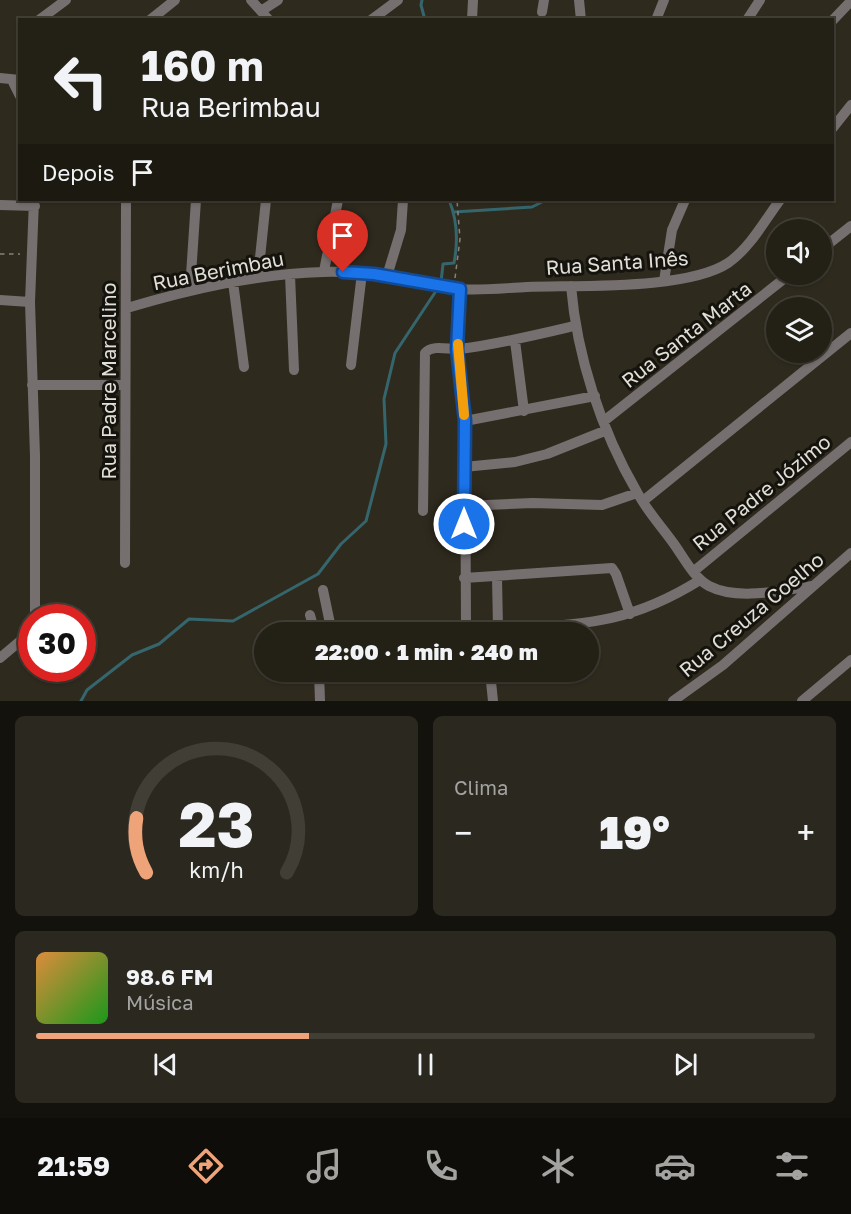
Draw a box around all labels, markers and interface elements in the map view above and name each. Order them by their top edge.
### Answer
text: 160 m [141,40,264,90]
icon: left [42,42,120,120]
text: Rua Berimbau [141,91,321,123]
icon: arrive [126,156,159,189]
text: Depois [42,159,114,186]
pin [317,210,368,272]
icon: arrive [326,219,359,252]
map controls [766,219,832,363]
button: sound [766,219,832,285]
street label: Rua Santa Inês [545,245,689,279]
street label: Rua Berimbau [150,246,286,294]
street label: Rua Santa Marta [616,276,756,392]
street label: Rua Padre Marcelino [96,283,120,479]
button: layers [766,297,832,363]
street label: Rua Padre Józimo [687,429,835,555]
position arrow [432,492,496,556]
street label: Rua Creuza Coelho [674,547,828,681]
speed limit sign: 30 [18,604,96,682]
text: 22:00 · 1 min · 240 m [315,638,538,665]
text: Clima [454,775,508,799]
text: 23 [178,786,255,861]
text: 19° [599,805,670,859]
text: − [454,813,472,852]
text: + [797,813,815,852]
text: km/h [189,857,244,883]
text: 98.6 FM [126,963,213,990]
text: Música [126,990,193,1014]
icon: previous [149,1048,182,1081]
icon: pause [409,1048,442,1081]
icon: next [669,1048,702,1081]
icon: directions [185,1145,227,1187]
icon: music [303,1145,345,1187]
icon: phone [420,1145,462,1187]
icon: climate [537,1145,579,1187]
icon: car [654,1145,696,1187]
icon: filters [771,1145,813,1187]
text: 21:59 [38,1150,110,1182]

